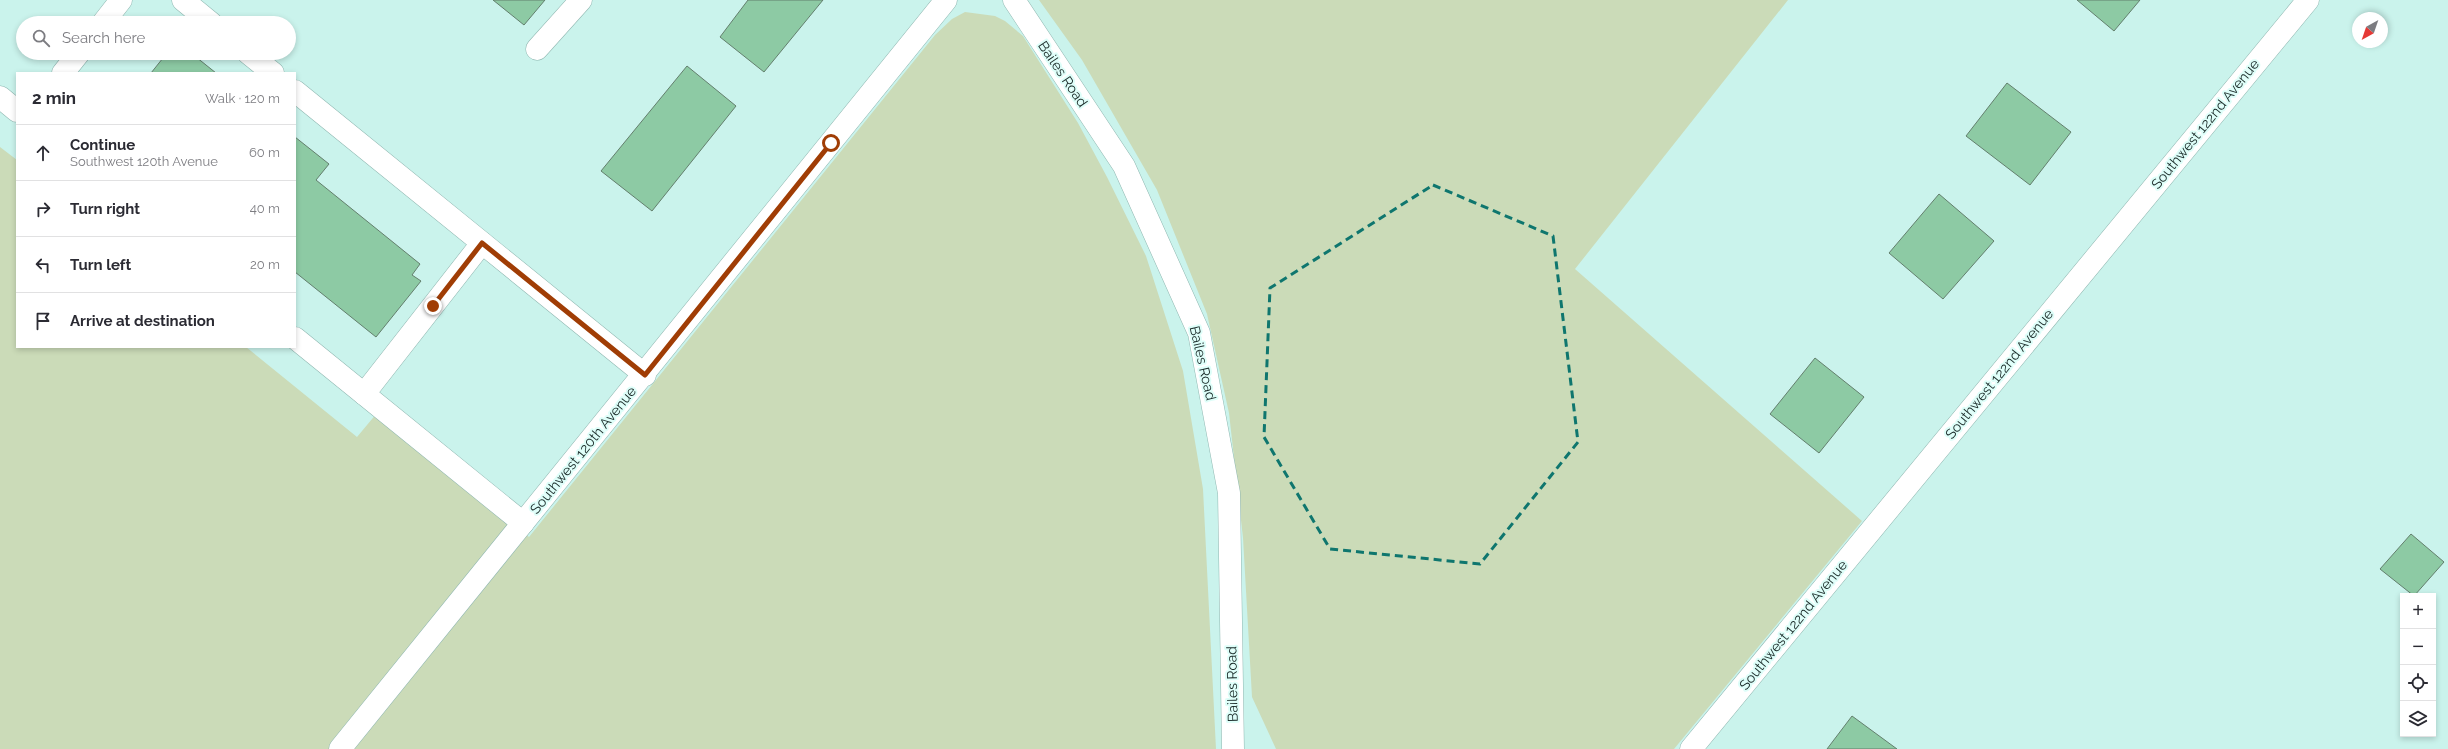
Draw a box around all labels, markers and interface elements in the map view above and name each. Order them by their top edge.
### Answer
north arrow [2352,12,2388,48]
search box [16,16,296,60]
icon: search [30,27,52,49]
text: Search here [62,29,145,47]
street label: Bailes Road [1035,38,1091,110]
street label: Southwest 122nd Avenue [2148,56,2262,192]
text: 2 min [32,88,76,108]
text: Walk · 120 m [205,91,280,106]
route start [822,134,840,152]
text: Continue [70,136,135,154]
icon: ahead [32,142,54,164]
text: 60 m [249,145,280,160]
text: Southwest 120th Avenue [70,154,218,169]
icon: right [32,198,54,220]
text: Turn right [70,200,140,218]
text: 40 m [250,201,280,216]
icon: left [32,254,54,276]
text: Turn left [70,256,131,274]
text: 20 m [250,257,280,272]
route end [424,297,442,315]
street label: Southwest 122nd Avenue [1942,306,2056,442]
icon: arrive [32,310,54,332]
text: Arrive at destination [70,312,215,330]
street label: Bailes Road [1187,324,1219,402]
street label: Southwest 120th Avenue [527,383,639,517]
street label: Southwest 122nd Avenue [1736,557,1850,693]
map controls [2400,593,2436,737]
button: + [2400,593,2436,629]
button: − [2400,629,2436,665]
street label: Bailes Road [1223,646,1241,722]
button: locate [2400,665,2436,701]
button: layers [2400,701,2436,737]

